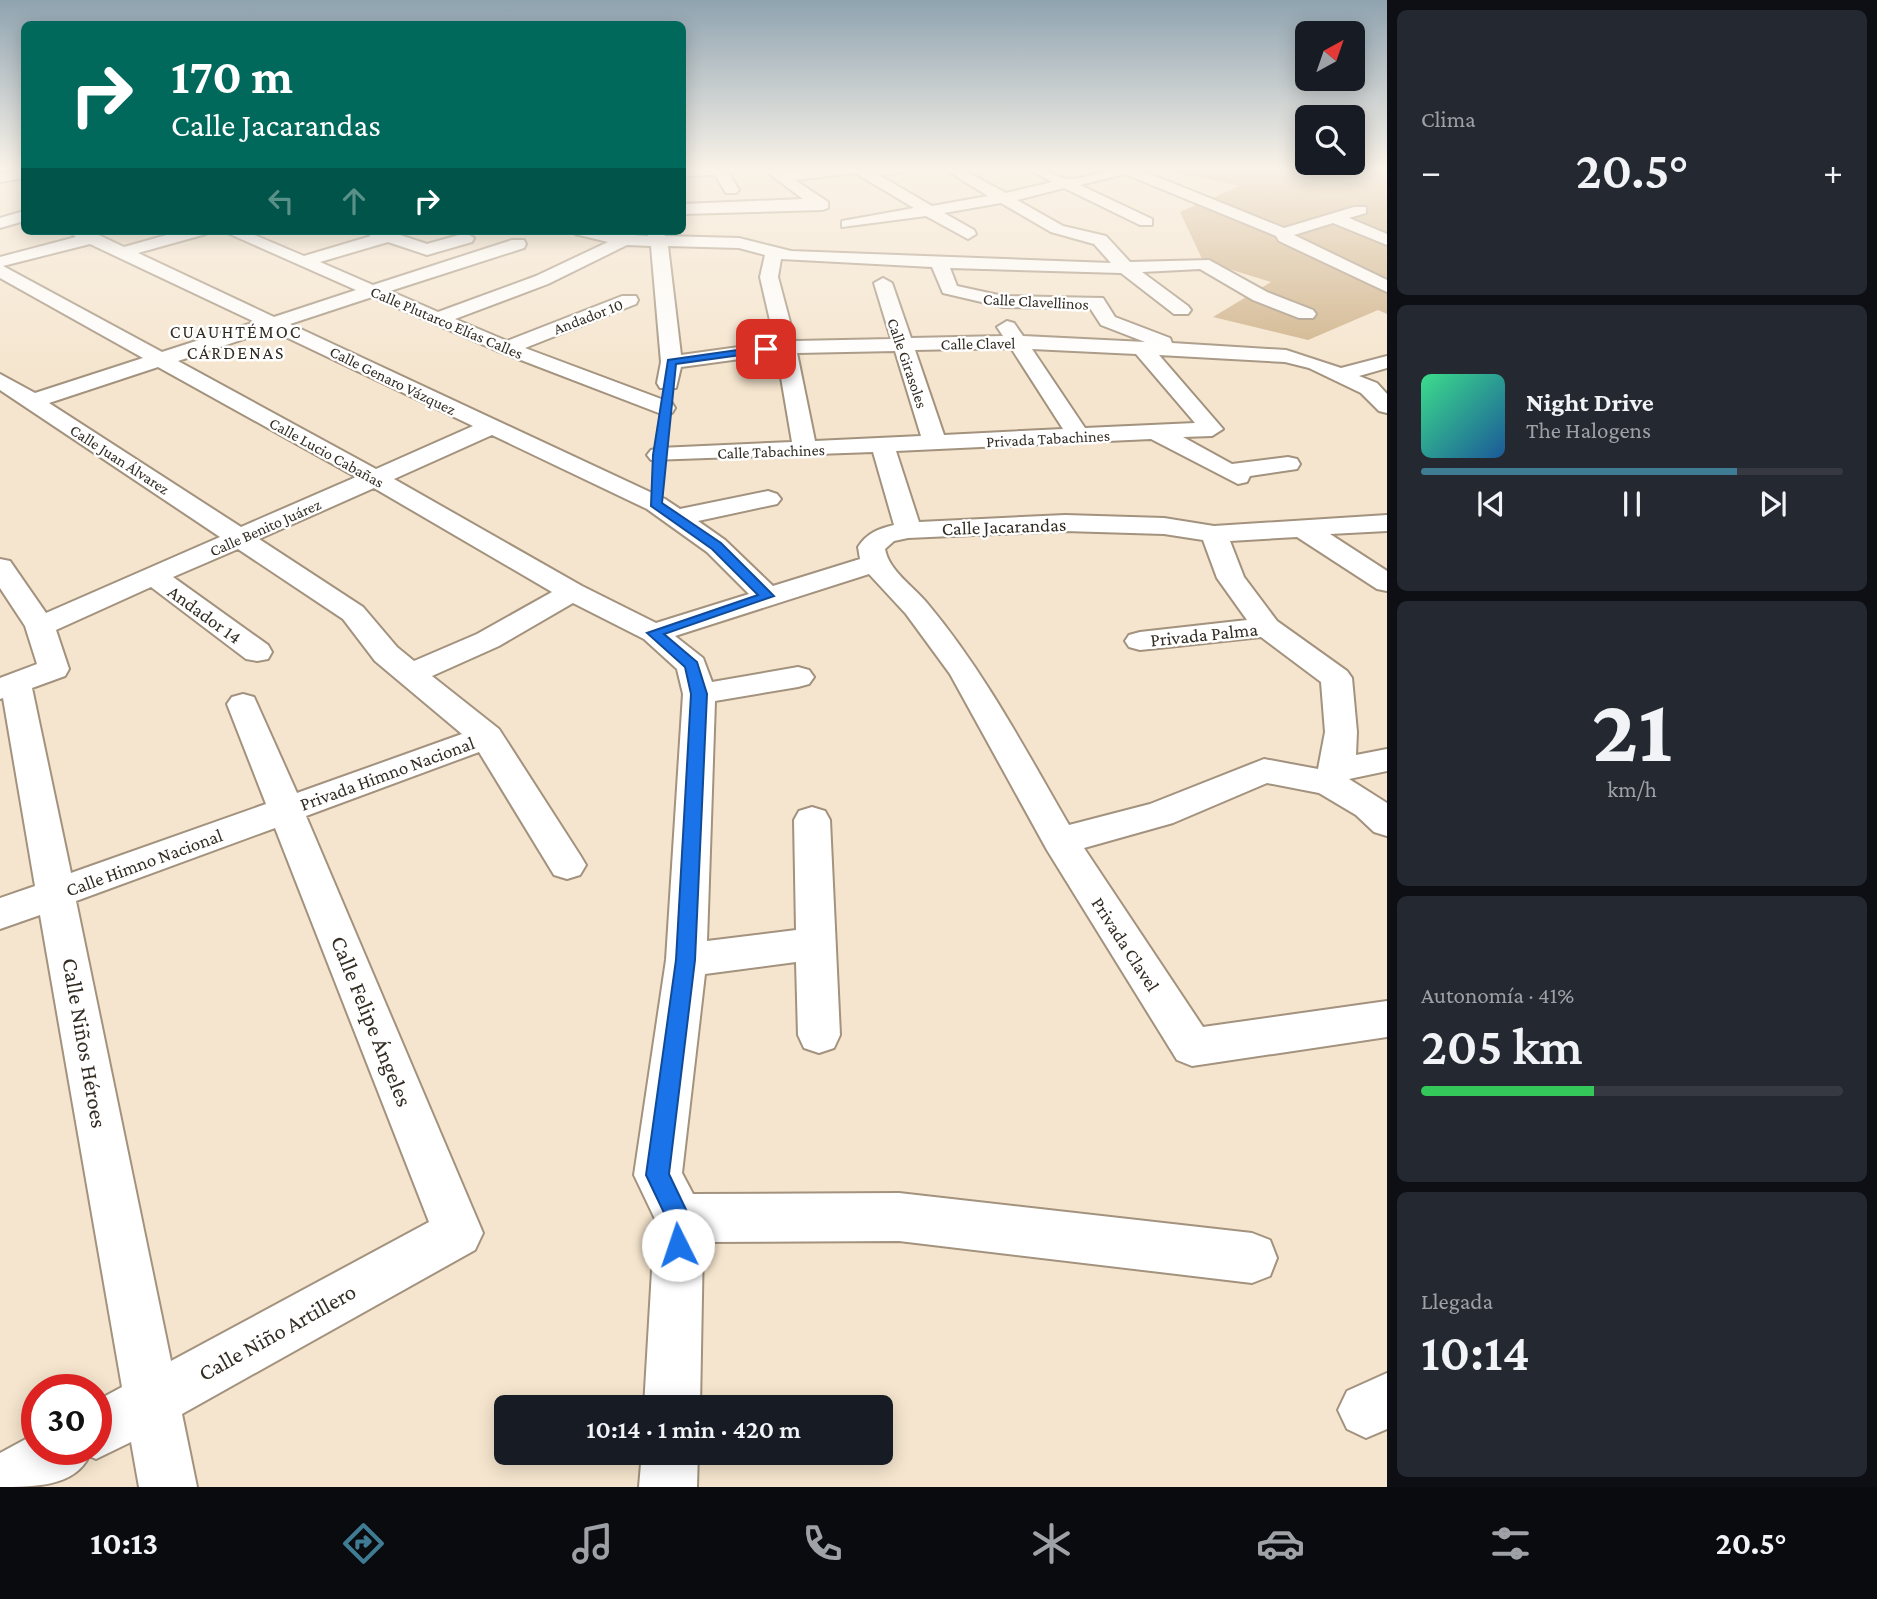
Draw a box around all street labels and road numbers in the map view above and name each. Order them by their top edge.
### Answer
street label: Calle Plutarco Elías Calles [368,283,525,362]
street label: Calle Clavellinos [983,290,1089,313]
street label: Andador 10 [551,295,625,337]
street label: Calle Girasoles [884,316,931,410]
street label: Calle Clavel [941,334,1015,353]
street label: Calle Genaro Vázquez [327,343,459,419]
street label: Calle Lucio Cabañas [267,414,387,491]
street label: Calle Juan Álvarez [66,421,173,499]
street label: Privada Tabachines [986,427,1110,450]
street label: Calle Tabachines [717,441,825,462]
street label: Calle Benito Juárez [207,495,324,560]
street label: Calle Jacarandas [941,514,1067,539]
street label: Andador 14 [164,581,245,648]
street label: Privada Palma [1149,618,1259,651]
street label: Privada Himno Nacional [297,732,477,815]
street label: Calle Himno Nacional [63,824,225,901]
street label: Privada Clavel [1087,893,1164,995]
street label: Calle Felipe Ángeles [326,932,418,1110]
street label: Calle Niños Héroes [57,956,113,1130]
street label: Calle Niño Artillero [194,1278,360,1386]

